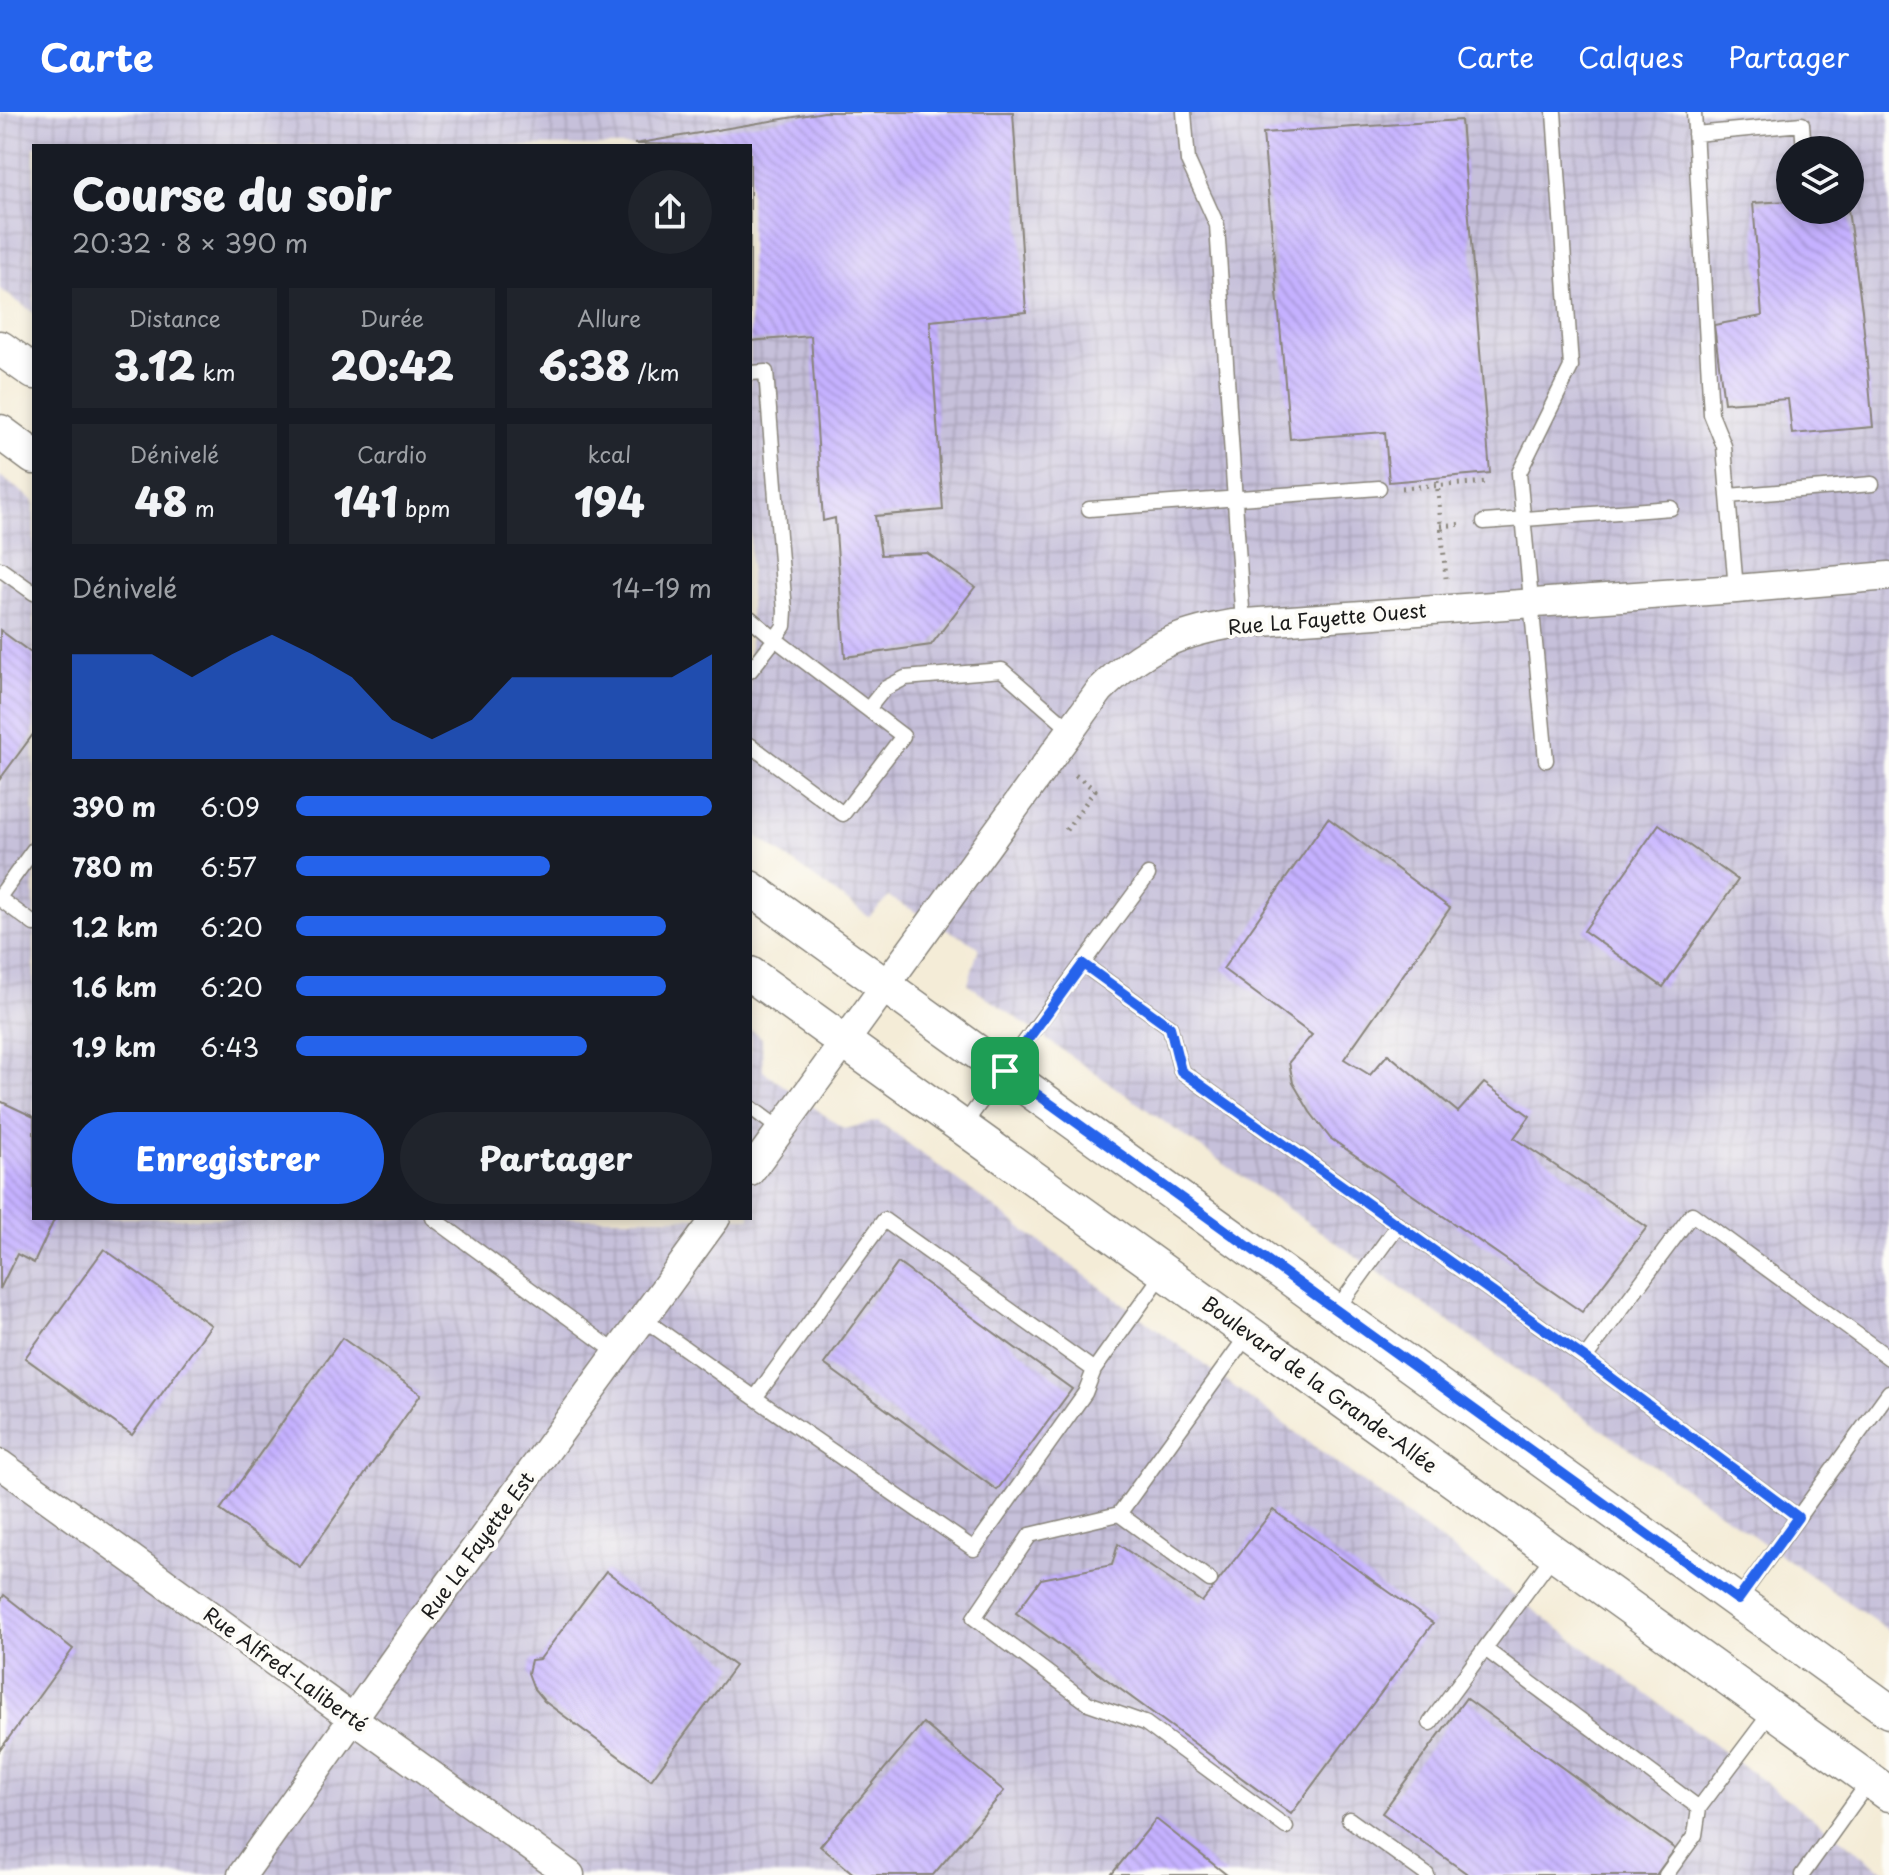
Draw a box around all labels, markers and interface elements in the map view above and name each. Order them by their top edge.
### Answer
text: Carte [40,28,154,85]
text: Carte [1456,35,1534,78]
text: Calques [1578,35,1684,78]
text: Partager [1728,35,1849,78]
map controls [1776,136,1864,224]
button: layers [1776,136,1864,224]
text: Course du soir [72,160,392,226]
button: share [628,170,712,254]
text: 20:32 · 8 × 390 m [72,223,308,262]
text: Distance [129,301,221,334]
text: Durée [360,301,424,334]
text: Allure [577,301,641,334]
text: 3.12 [114,334,195,395]
text: 20:42 [330,334,454,395]
text: 6:38 [539,334,630,395]
text: km [195,355,236,388]
text: /km [630,355,680,388]
text: Dénivelé [130,437,219,470]
text: Cardio [357,437,427,470]
text: kcal [587,437,631,470]
text: 48 [135,470,188,531]
text: 141 [333,470,398,531]
text: 194 [574,470,645,531]
text: m [188,491,215,524]
text: bpm [398,491,451,524]
text: Dénivelé [72,568,177,607]
text: 14–19 m [612,568,712,607]
street label: Rue La Fayette Ouest [1226,594,1428,642]
text: 390 m [72,787,156,826]
text: 6:09 [200,787,260,826]
text: 780 m [72,847,154,886]
text: 6:57 [200,847,257,886]
text: 1.2 km [72,907,158,946]
text: 6:20 [200,907,263,946]
text: 1.6 km [72,967,157,1006]
text: 6:20 [200,967,263,1006]
text: 1.9 km [72,1027,156,1066]
text: 6:43 [200,1027,259,1066]
pin [971,1037,1039,1105]
icon: arrive [983,1049,1027,1093]
button: Enregistrer [72,1112,384,1204]
button: Partager [400,1112,712,1204]
street label: Boulevard de la Grande-Allée [1196,1288,1444,1480]
street label: Rue La Fayette Est [413,1465,541,1625]
street label: Rue Alfred-Laliberté [198,1599,374,1739]

